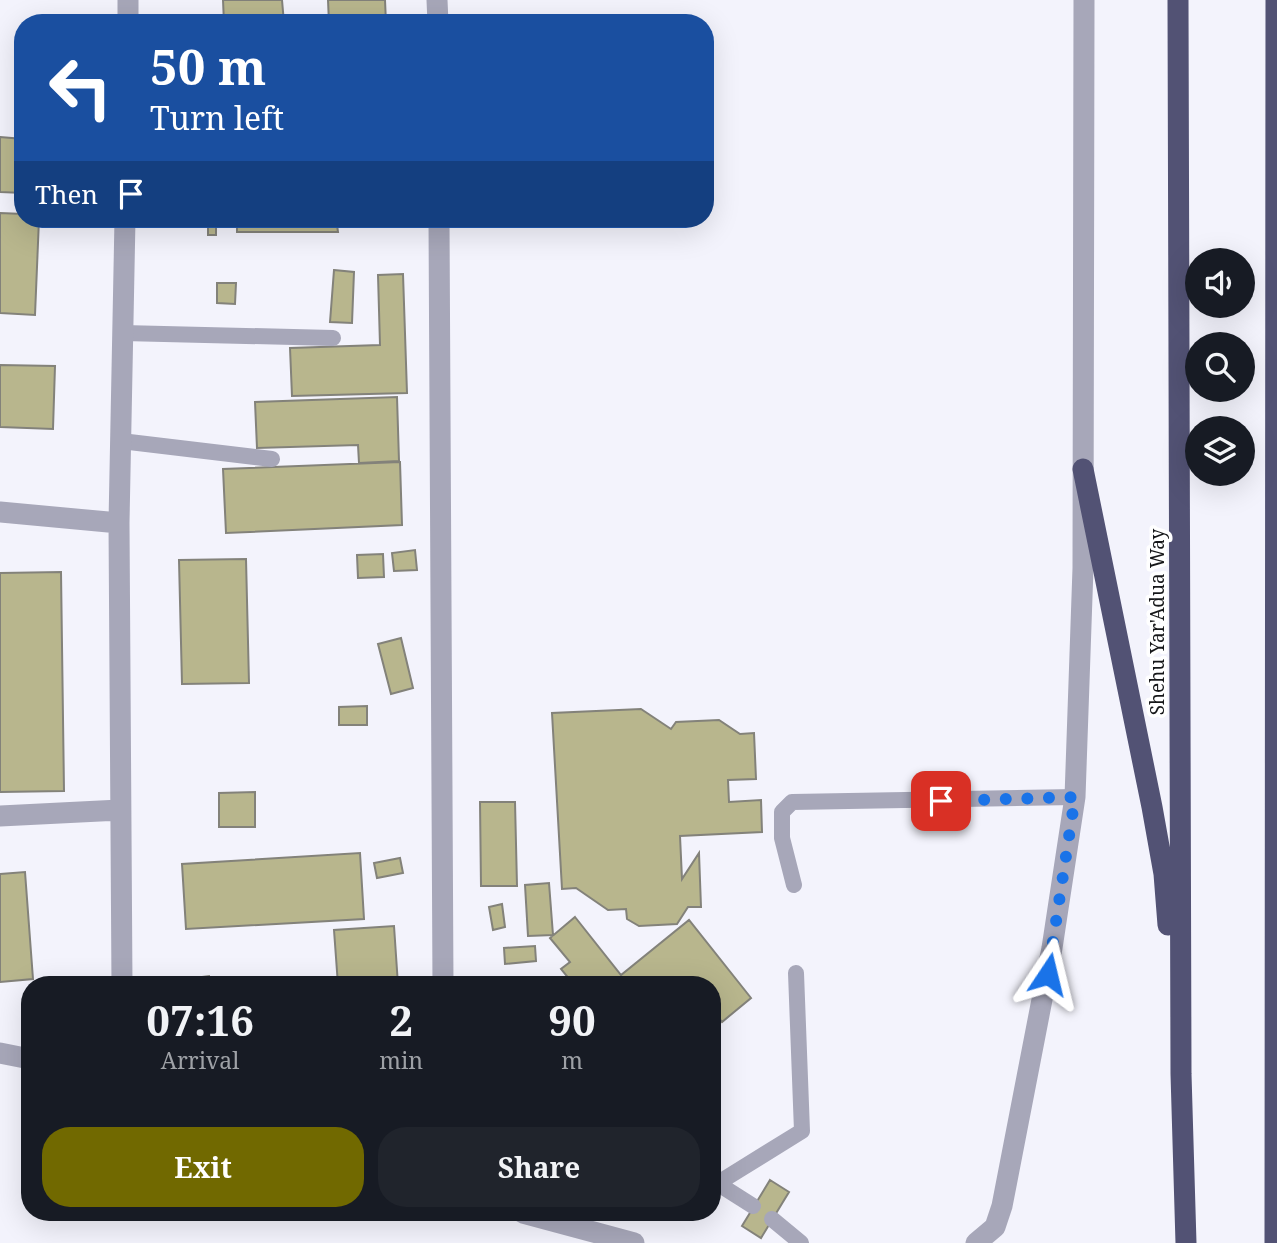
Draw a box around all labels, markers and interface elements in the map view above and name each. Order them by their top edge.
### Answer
text: 50 m [150,33,266,99]
icon: left [35,42,126,133]
text: Turn left [150,96,284,139]
icon: arrive [112,175,150,213]
text: Then [35,176,98,212]
map controls [1185,248,1255,486]
button: sound [1185,248,1255,318]
button: search [1185,332,1255,402]
button: layers [1185,416,1255,486]
street label: Shehu Yar'Adua Way [1144,528,1170,715]
pin [911,771,971,831]
icon: arrive [922,782,960,820]
position arrow [1011,937,1085,1011]
text: 07:16 [146,991,254,1048]
text: 2 [389,991,413,1048]
text: 90 [548,991,596,1048]
text: Arrival [161,1044,239,1076]
text: min [379,1044,423,1076]
text: m [561,1044,583,1076]
button: Exit [42,1127,364,1207]
button: Share [378,1127,700,1207]

